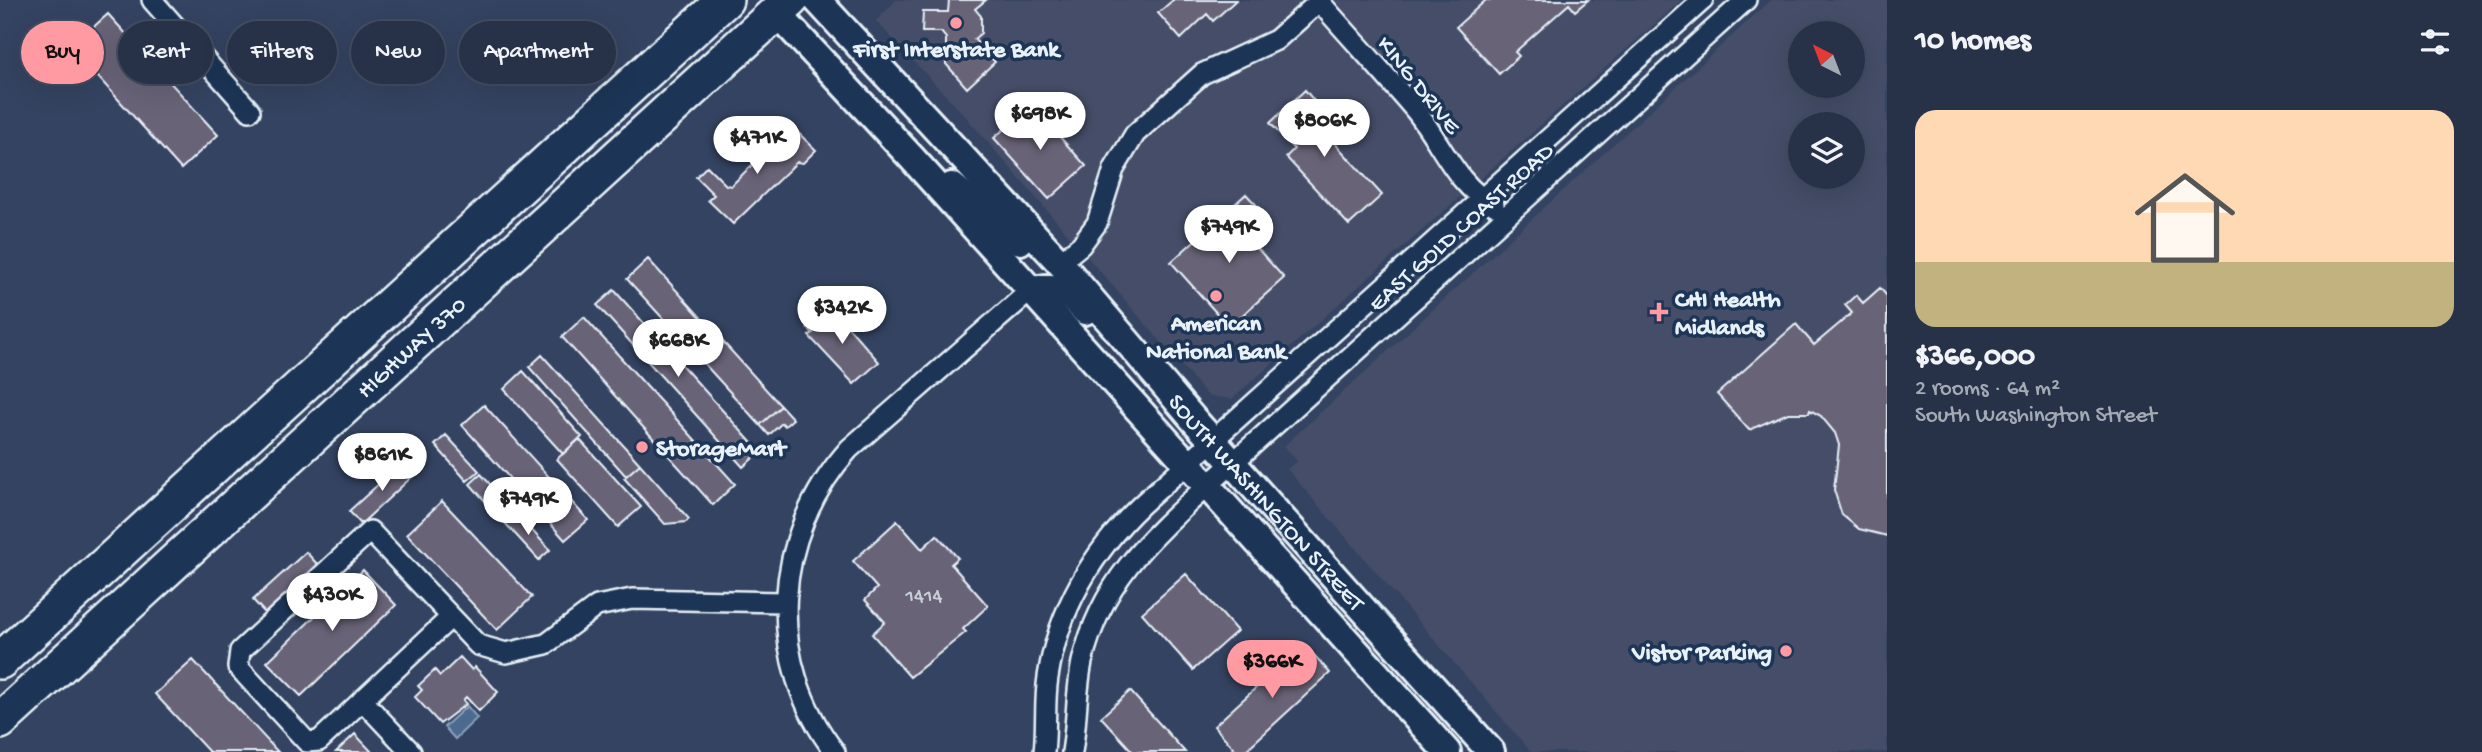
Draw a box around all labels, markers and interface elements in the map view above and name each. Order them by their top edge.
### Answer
marker: First Interstate Bank [948,15,964,31]
chip: Buy [21,21,104,84]
chip: Rent [118,21,213,84]
chip: Filters [227,21,337,84]
chip: New [351,21,445,84]
chip: Apartment [459,21,616,84]
north arrow [1788,21,1866,98]
map controls [1788,21,1865,189]
icon: filters [2416,23,2454,61]
text: 10 homes [1915,25,2031,60]
street label: KING DRIVE [1369,31,1466,142]
place label: First Interstate Bank [852,37,1062,66]
pin: $698K [991,92,1089,152]
pin: $806K [1275,100,1373,159]
text: $698K [1011,101,1069,128]
text: $806K [1294,108,1354,135]
button: layers [1788,112,1865,189]
pin: $471K [708,116,806,176]
text: $471K [729,125,785,152]
street label: EAST GOLD COAST ROAD [1364,138,1561,319]
icon: home [2122,155,2248,281]
pin: $749K [1180,205,1278,265]
text: $749K [1200,214,1258,241]
pin: $342K [793,286,891,346]
place label: CHI Health Midlands [1675,287,1781,344]
marker: American National Bank [1208,288,1224,304]
street label: HIGHWAY 370 [352,291,474,406]
text: $342K [813,295,871,322]
marker: CHI Health Midlands [1649,302,1669,322]
place label: American National Bank [1146,311,1289,368]
pin: $668K [629,320,727,379]
text: $668K [649,328,707,355]
text: $366,000 [1915,341,2035,376]
text: 2 rooms · 64 m² [1915,376,2060,403]
street label: SOUTH WASHINGTON STREET [1160,389,1370,620]
text: South Washington Street [1915,403,2157,430]
pin: $861K [333,434,431,493]
place label: StorageMart [656,436,788,465]
marker: StorageMart [634,439,650,455]
text: $861K [354,442,410,469]
pin: $749K [479,477,577,537]
text: $749K [499,486,557,513]
pin: $430K [283,574,381,633]
text: $430K [303,582,361,609]
house number: 1414 [905,585,942,610]
pin: $366K [1223,640,1321,700]
place label: Vistor Parking [1631,640,1772,669]
marker: Vistor Parking [1778,643,1794,659]
text: $366K [1243,649,1301,676]

